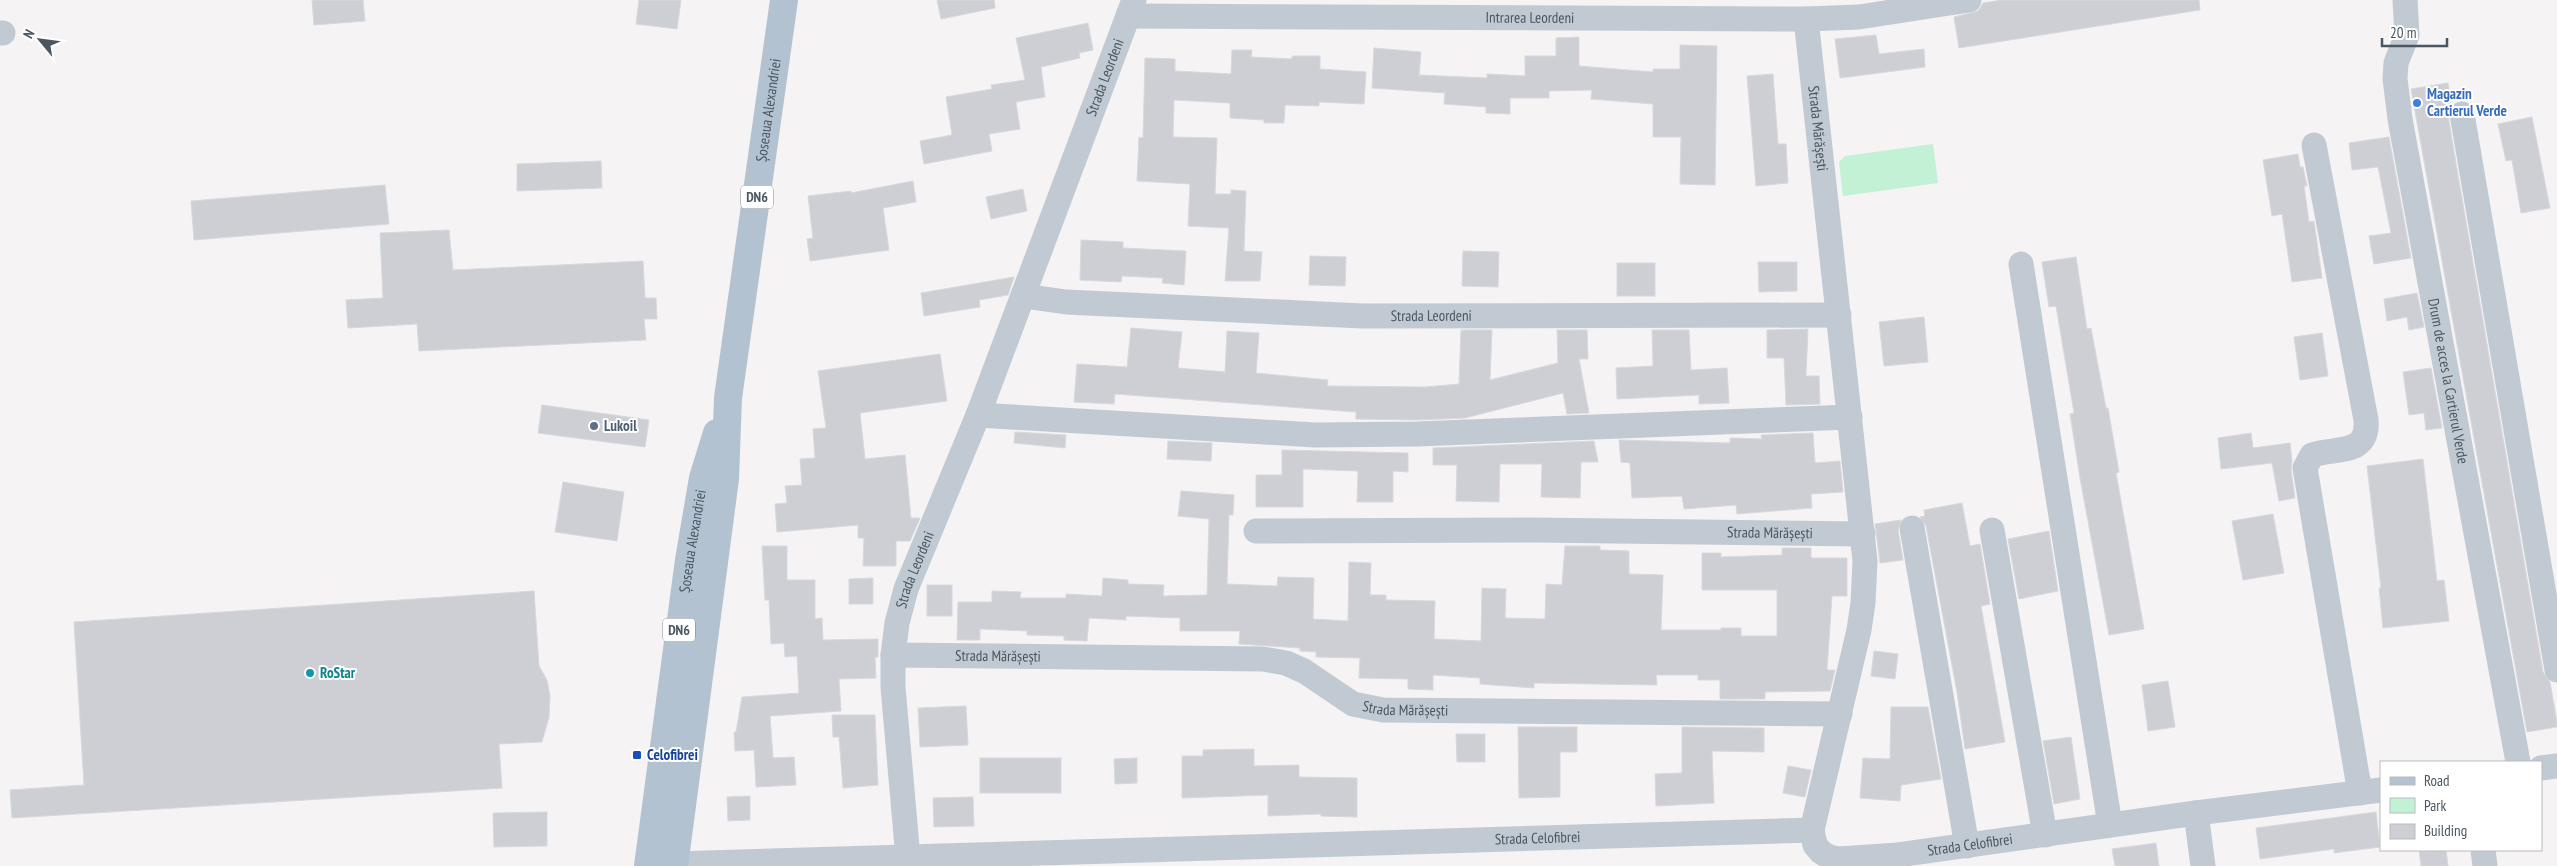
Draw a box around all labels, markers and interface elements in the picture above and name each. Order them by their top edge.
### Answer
street label: Intrarea Leordeni [1486,8,1574,27]
north arrow [15,15,65,65]
scale bar [2382,15,2447,47]
text: 20 m [2390,23,2416,42]
text: N [19,26,38,41]
street label: Strada Leordeni [1081,36,1128,119]
street label: Șoseaua Alexandriei [751,57,785,163]
place label: Magazin Cartierul Verde [2427,84,2507,120]
street label: Strada Mărășești [1804,85,1832,172]
marker: Magazin Cartierul Verde [2411,97,2423,109]
road number: DN6 [741,186,773,208]
street label: Drum de acces la Cartierul Verde [2424,297,2473,465]
street label: Strada Leordeni [1391,306,1472,325]
place label: Lukoil [604,416,637,435]
marker: Lukoil [588,420,600,432]
street label: Șoseaua Alexandriei [675,488,710,594]
street label: Strada Mărășești [1727,522,1813,542]
street label: Strada Leordeni [891,528,938,610]
road number: DN6 [663,618,695,642]
street label: Strada Mărășești [955,646,1041,666]
place label: RoStar [320,663,356,682]
marker: RoStar [304,667,316,679]
street label: Strada Mărășești [1361,696,1448,720]
place label: Celofibrei [647,745,698,764]
marker: Celofibrei [631,749,643,761]
legend [2380,761,2542,851]
text: Road [2424,771,2450,790]
text: Park [2424,796,2446,815]
text: Building [2424,821,2467,840]
street label: Strada Celofibrei [1494,827,1581,848]
street label: Strada Celofibrei [1926,829,2014,860]

